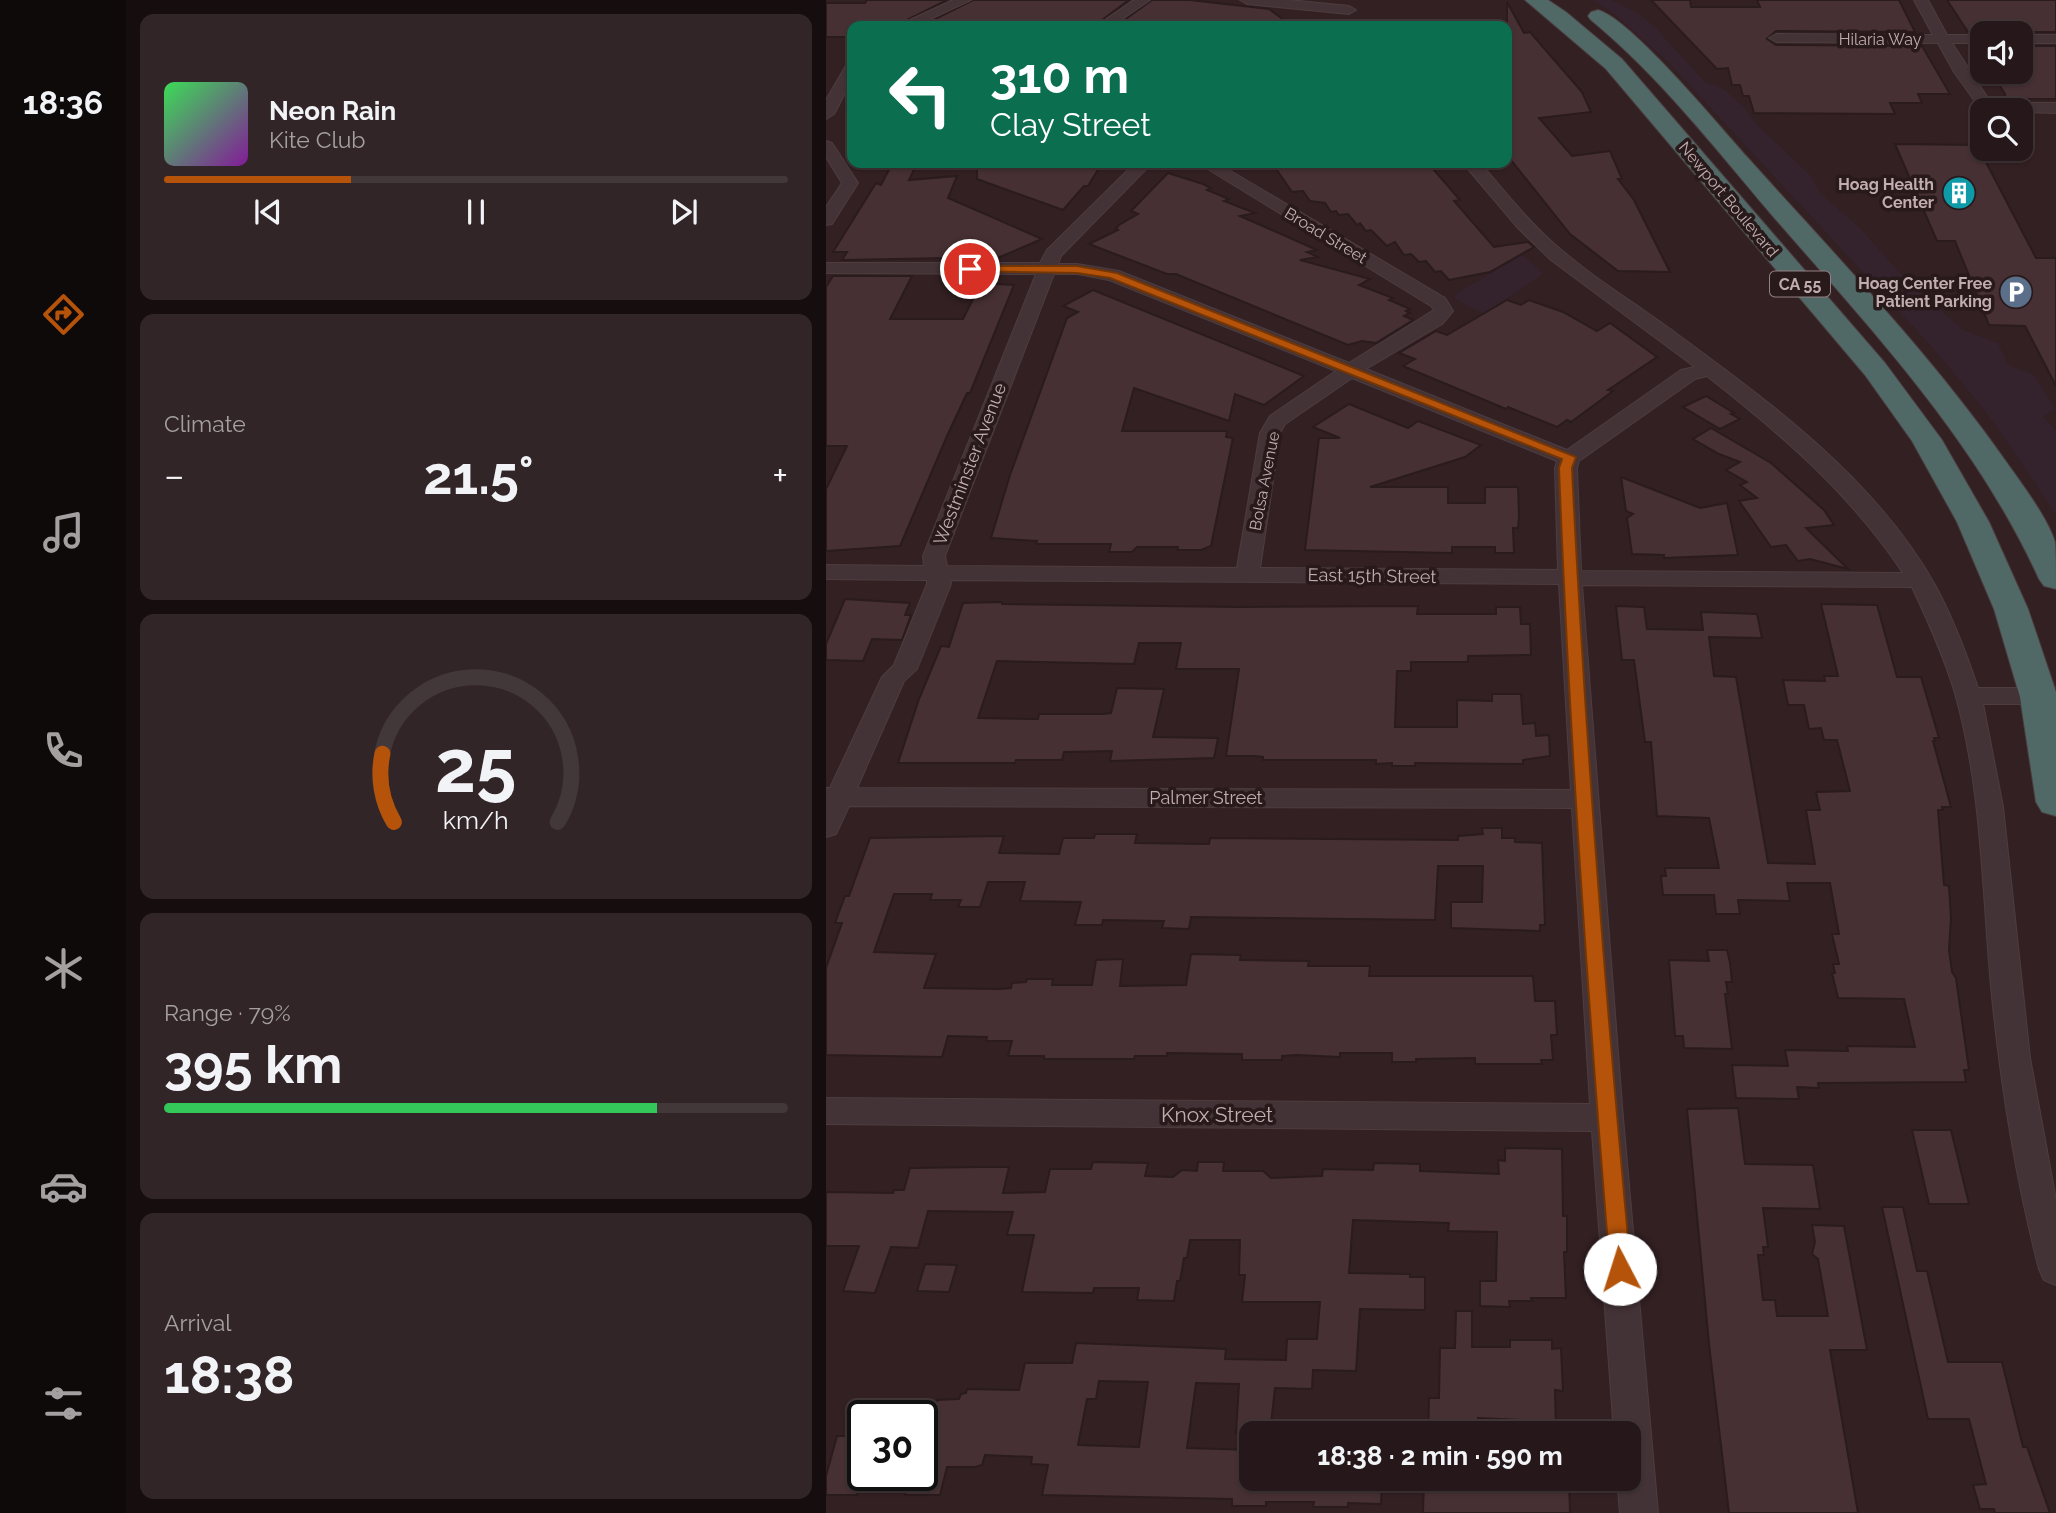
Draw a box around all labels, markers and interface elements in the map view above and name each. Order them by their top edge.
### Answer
map controls [1970,21,2033,161]
button: sound [1970,21,2033,84]
street label: Hilaria Way [1839,30,1922,49]
text: 310 m [990,47,1129,104]
icon: left [875,49,966,140]
text: 18:36 [23,84,103,121]
text: Neon Rain [269,96,396,126]
button: search [1970,98,2033,161]
text: Clay Street [990,106,1151,143]
text: Kite Club [269,126,366,153]
street label: Newport Boulevard [1675,138,1782,261]
building icon: Hoag Health Center [1940,174,1978,212]
place label: Hoag Health Center [1838,175,1934,212]
icon: previous [249,193,287,231]
icon: pause [457,193,495,231]
icon: next [665,193,703,231]
street label: Broad Street [1281,203,1371,268]
pin [940,239,1000,299]
icon: arrive [951,250,989,288]
road number: CA 55 [1770,272,1830,296]
parking icon: Hoag Center Free Patient Parking [1997,273,2035,311]
place label: Hoag Center Free Patient Parking [1858,274,1992,311]
icon: directions [39,290,88,339]
street label: Westminster Avenue [929,379,1010,548]
text: Climate [164,410,246,437]
street label: Bolsa Avenue [1246,430,1283,532]
text: 21.5° [423,445,534,506]
text: − [164,453,184,498]
text: + [772,453,788,498]
icon: music [39,508,88,557]
street label: East 15th Street [1308,564,1436,587]
text: 25 [435,725,517,810]
icon: phone [39,726,88,775]
street label: Palmer Street [1149,787,1263,808]
text: km/h [443,805,509,835]
icon: climate [39,944,88,993]
text: Range · 79% [164,999,291,1026]
text: 395 km [164,1034,342,1095]
street label: Knox Street [1161,1102,1273,1127]
icon: car [39,1162,88,1211]
position arrow [1583,1232,1657,1306]
text: Arrival [164,1309,231,1336]
text: 18:38 [164,1344,294,1405]
icon: filters [39,1379,88,1428]
speed limit sign: 30 [847,1400,938,1491]
text: 18:38 · 2 min · 590 m [1317,1441,1563,1471]

